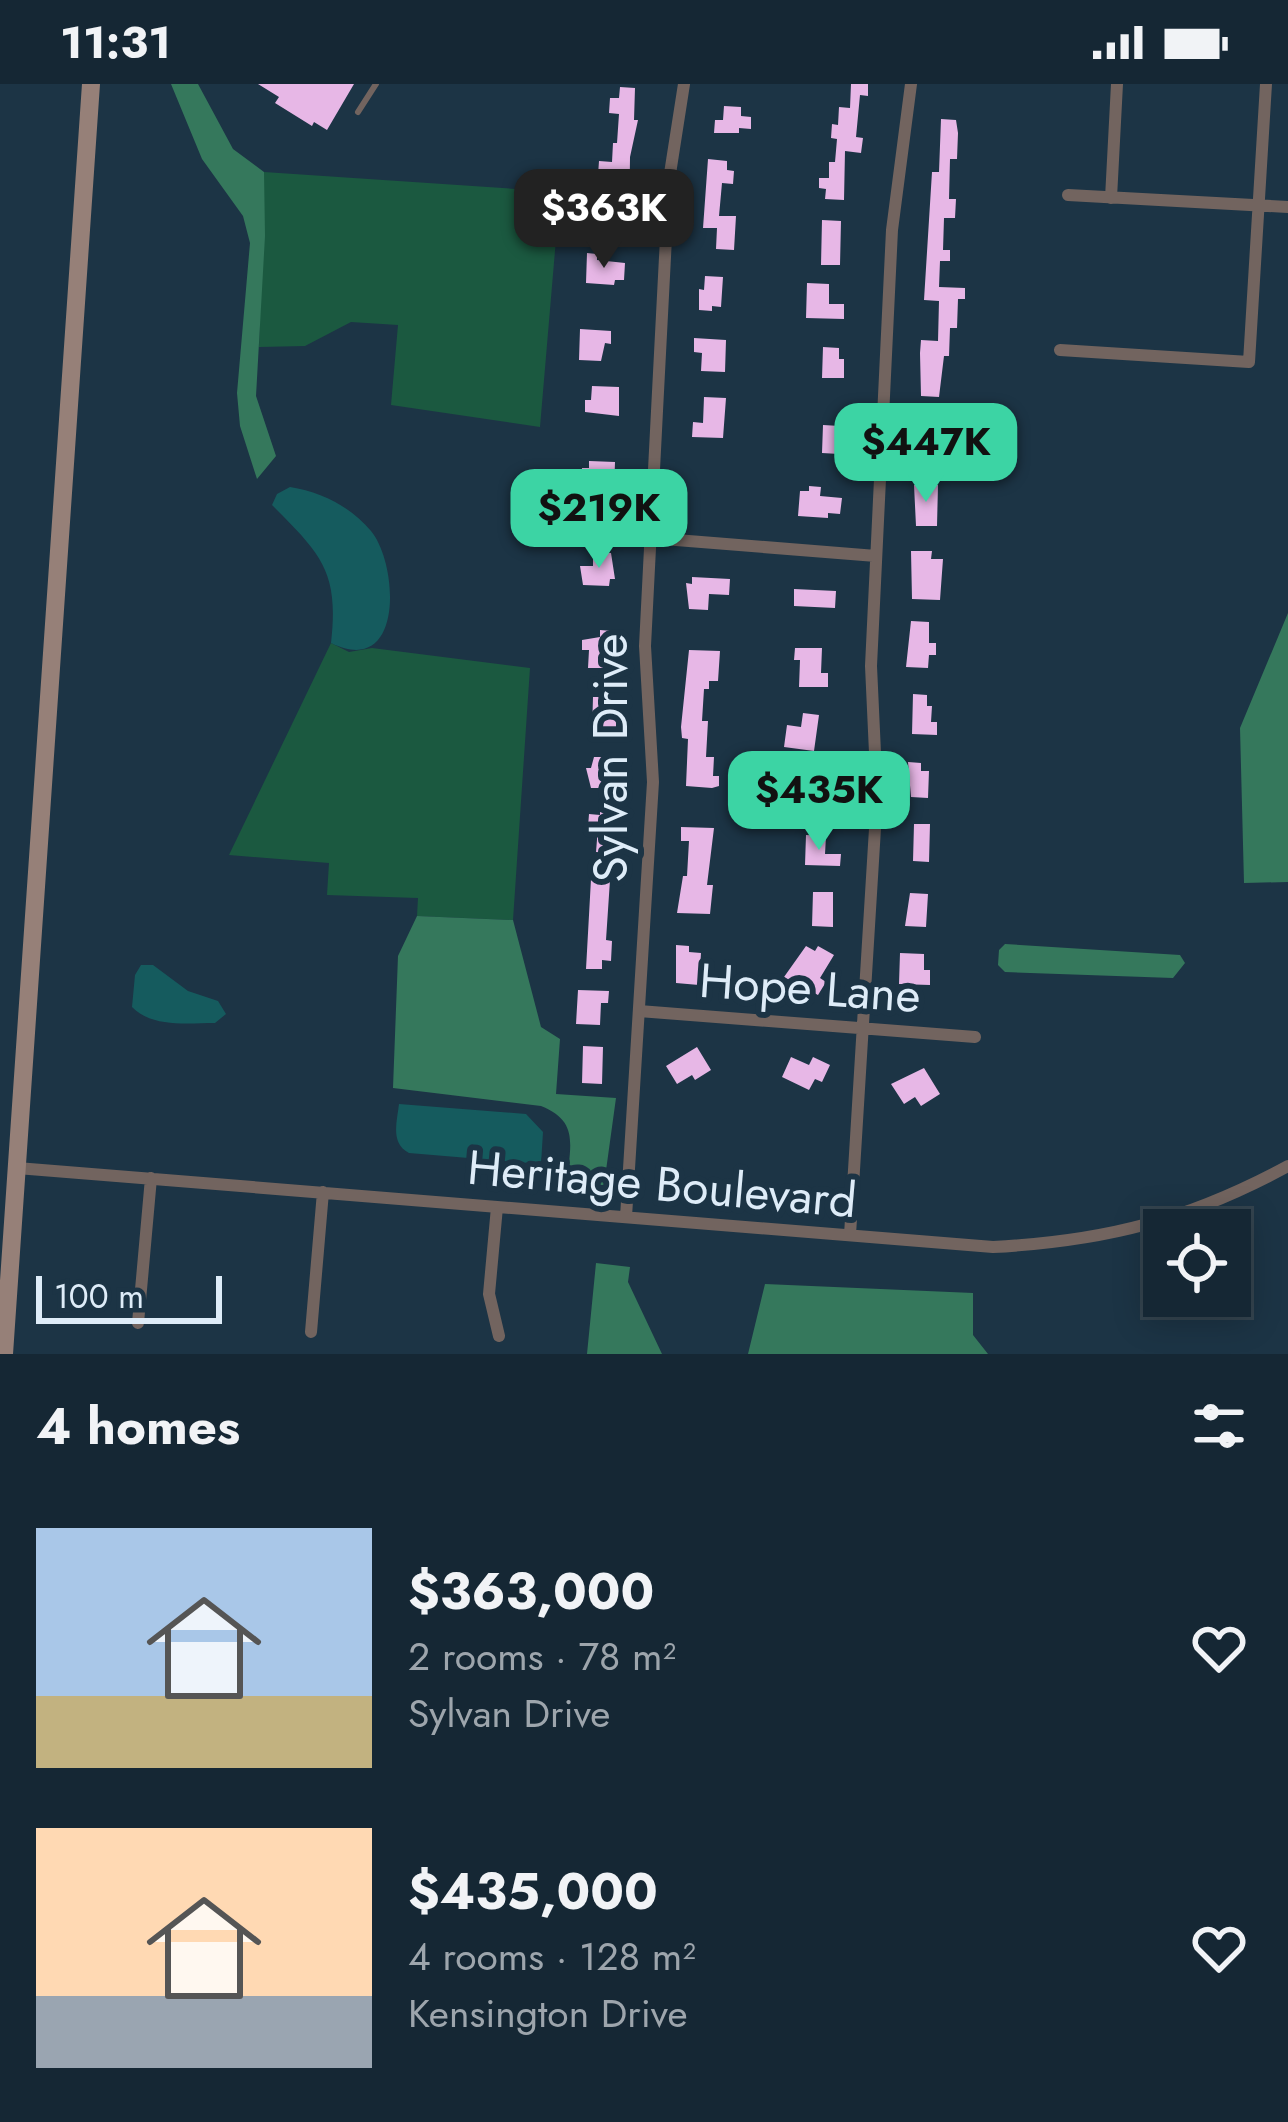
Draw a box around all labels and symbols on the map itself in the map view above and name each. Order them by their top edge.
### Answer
pin: $363K [520,169,688,271]
pin: $447K [842,403,1010,505]
pin: $219K [515,469,683,571]
street label: Sylvan Drive [576,634,645,882]
pin: $435K [735,751,903,853]
street label: Hope Lane [697,946,923,1030]
street label: Heritage Boulevard [465,1133,859,1235]
scale bar [36,1270,222,1323]

